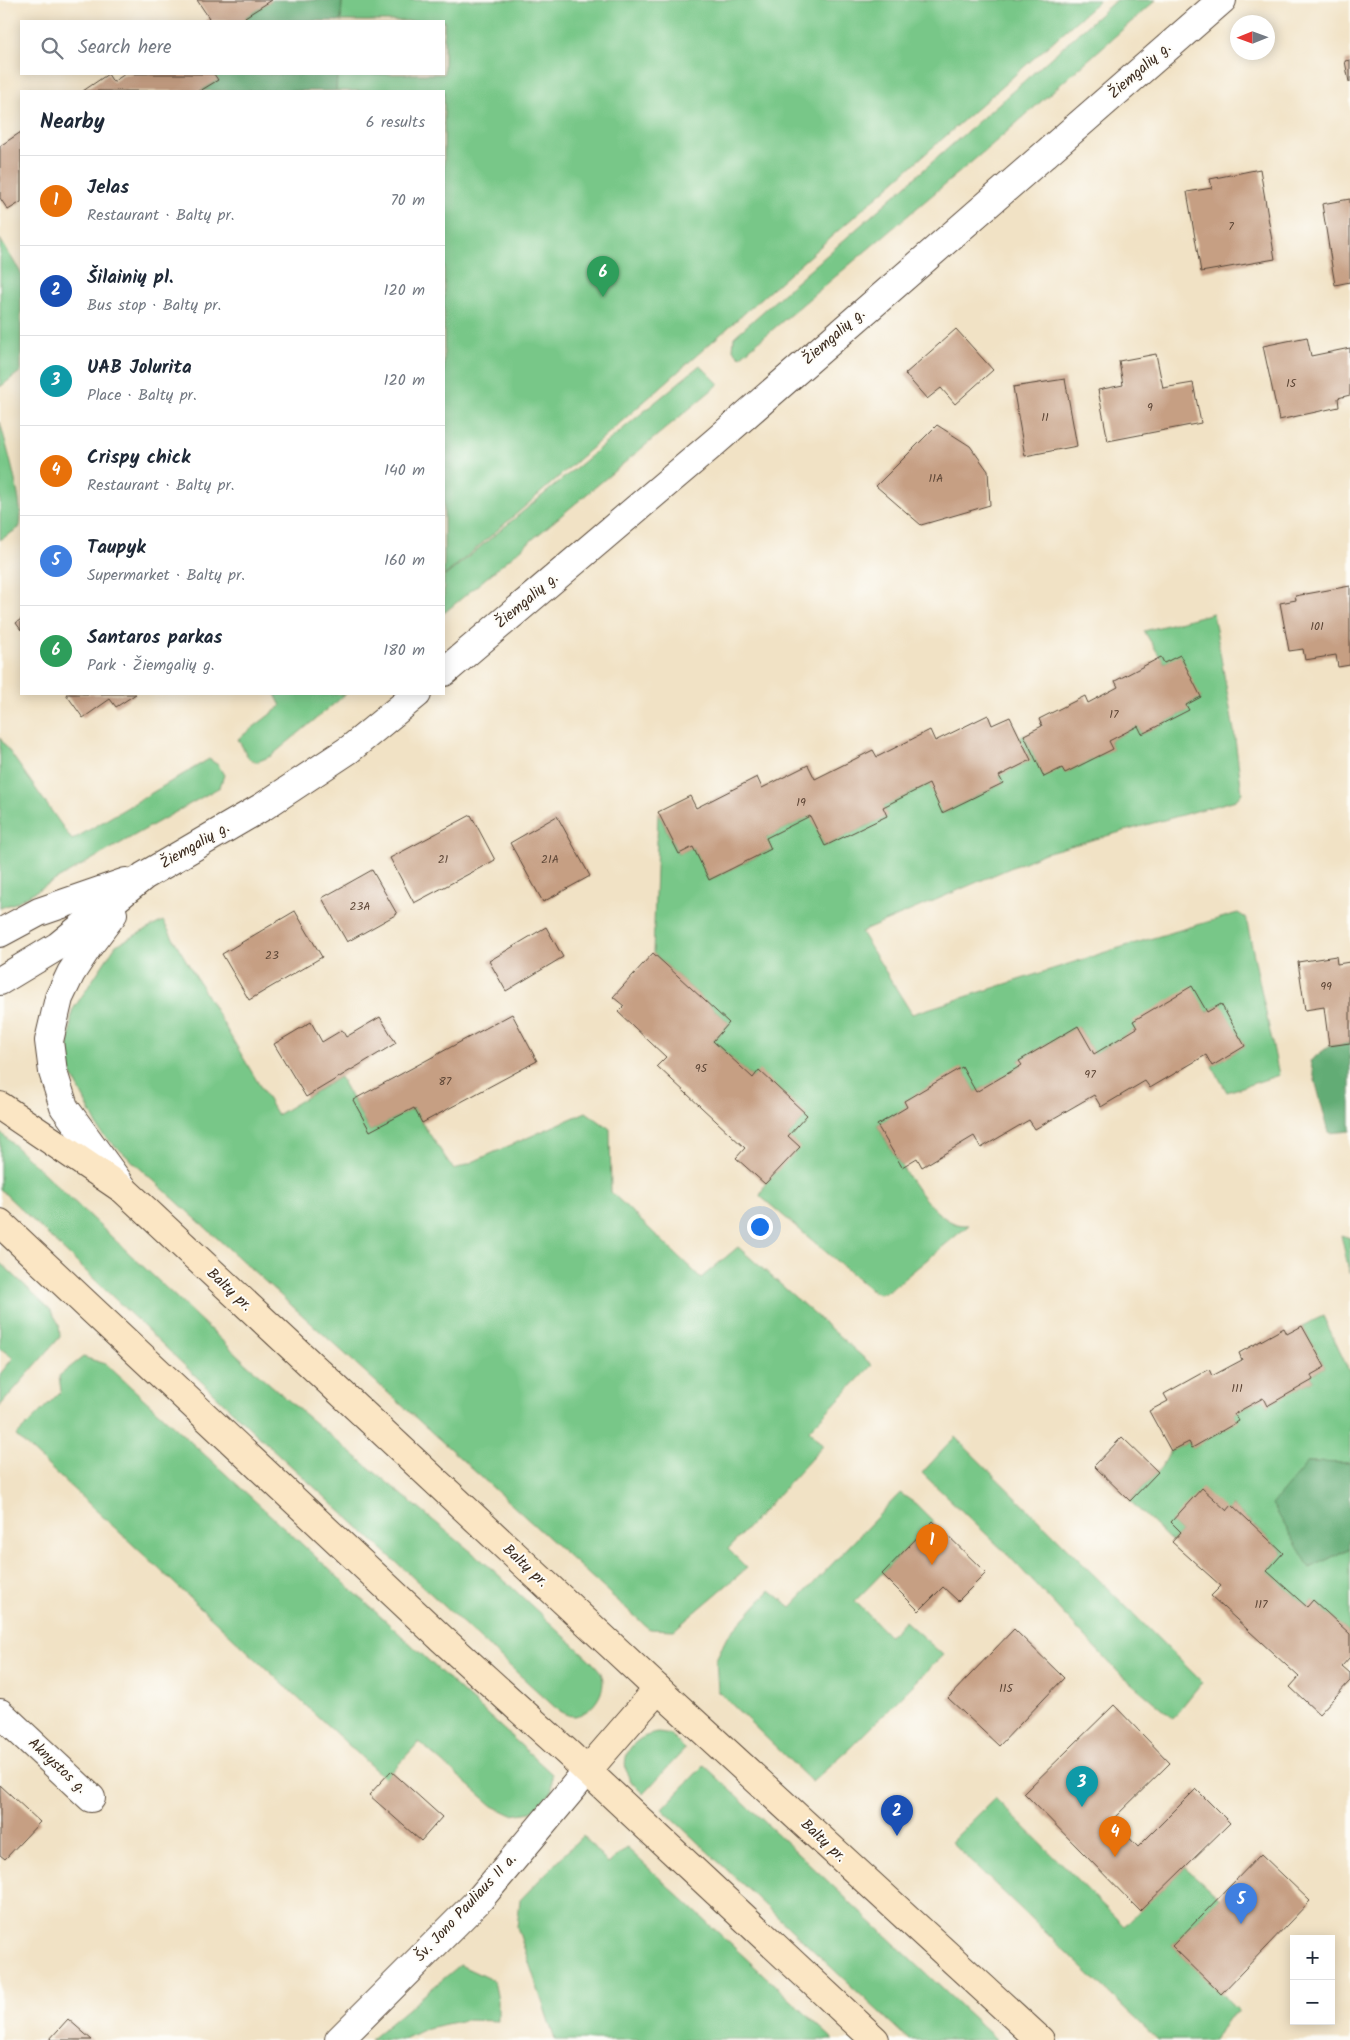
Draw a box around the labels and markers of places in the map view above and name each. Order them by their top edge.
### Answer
pin: 6 [587,256,619,297]
pin: 1 [916,1524,948,1565]
pin: 3 [1066,1766,1098,1807]
pin: 2 [881,1795,913,1836]
pin: 4 [1099,1816,1131,1857]
pin: 5 [1225,1883,1257,1924]

